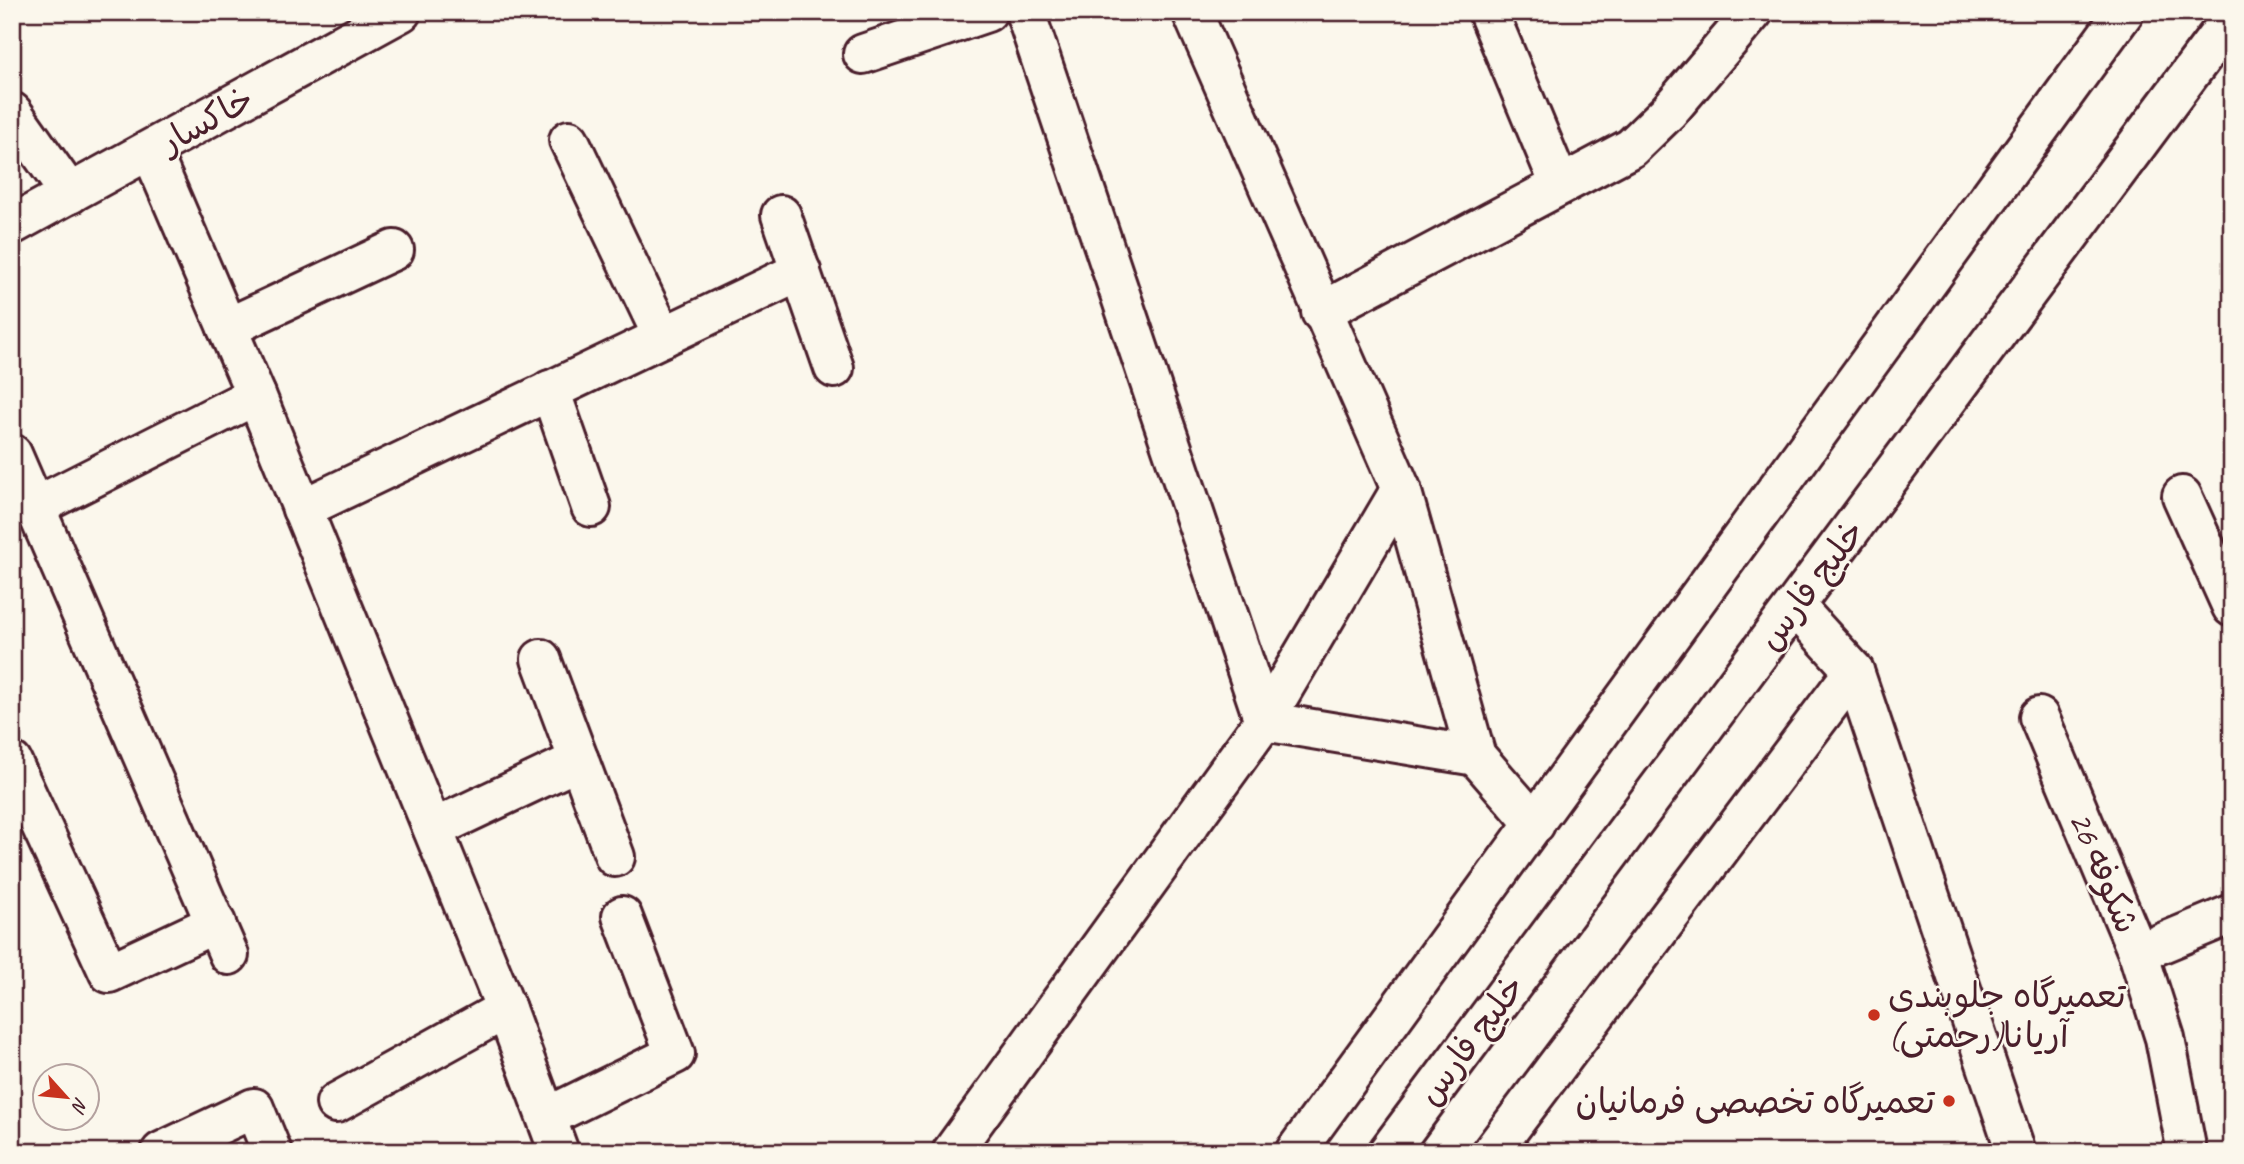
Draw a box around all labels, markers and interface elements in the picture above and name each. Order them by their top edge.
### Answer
street label: خاکسار [150,76,262,165]
street label: خلیج فارس [1747,511,1876,660]
street label: شکوفه 26 [2058,804,2150,940]
street label: خلیج فارس [1407,966,1536,1115]
place label: تعمیرگاه جلوبندی آریانا(رحمتی) [1888,973,2127,1058]
marker: تعمیرگاه جلوبندی آریانا(رحمتی) [1866,1007,1882,1023]
north arrow [32,1062,102,1132]
place label: تعمیرگاه تخصصی فرمانیان [1576,1079,1936,1124]
marker: تعمیرگاه تخصصی فرمانیان [1941,1093,1957,1109]
text: N [65,1094,94,1118]

